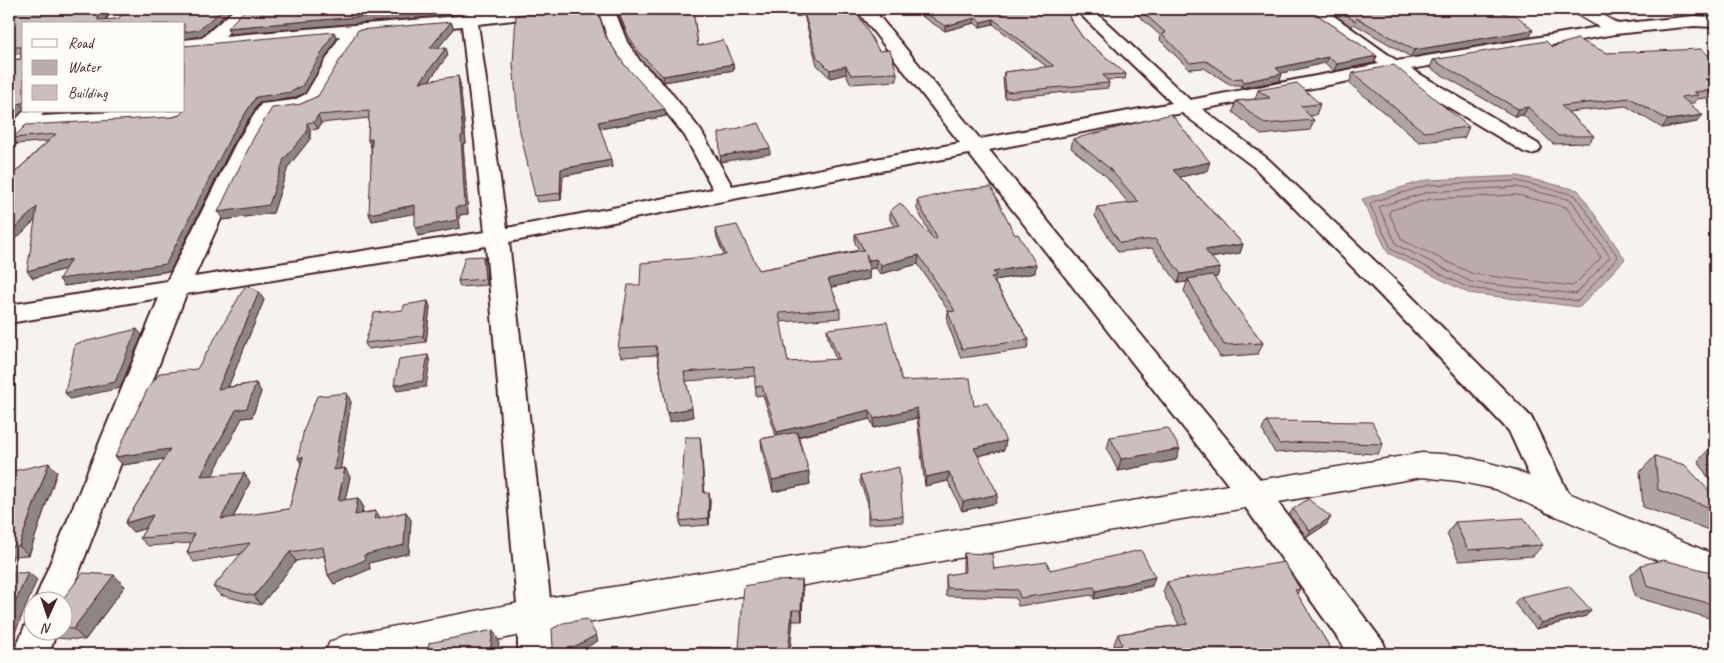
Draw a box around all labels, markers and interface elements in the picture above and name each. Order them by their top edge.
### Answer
legend [22,22,185,112]
text: Road [68,34,95,53]
text: Water [68,58,102,77]
text: Building [68,84,108,103]
north arrow [22,590,72,640]
text: N [40,620,52,637]

